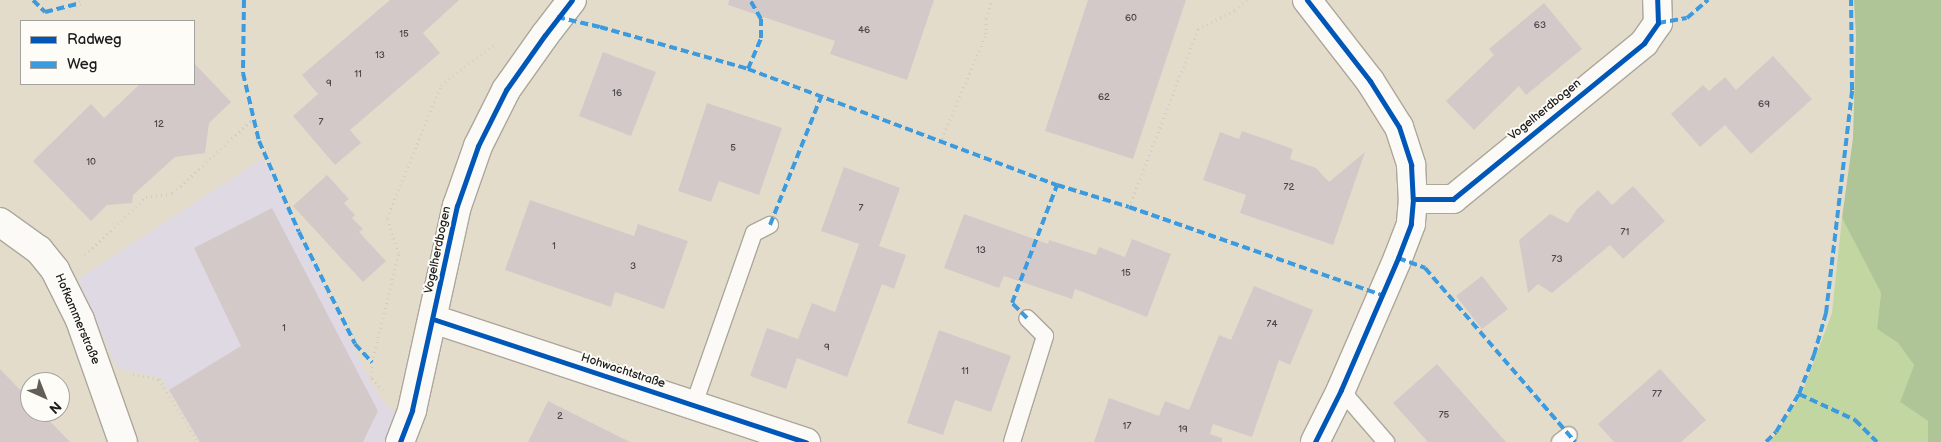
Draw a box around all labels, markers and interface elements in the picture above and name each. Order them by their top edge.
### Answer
house number: 60 [1125,13,1137,25]
legend [20,20,195,85]
house number: 63 [1534,20,1546,32]
house number: 46 [858,25,870,37]
house number: 15 [399,29,409,41]
text: Radweg [67,30,122,49]
house number: 13 [375,50,385,62]
text: Weg [67,55,97,74]
house number: 11 [354,69,362,81]
street label: Vogelherdbogen [1506,76,1584,144]
house number: 9 [326,78,332,90]
house number: 16 [612,88,622,100]
house number: 62 [1098,92,1110,104]
house number: 69 [1758,99,1770,111]
house number: 7 [319,117,323,129]
house number: 12 [154,119,164,131]
house number: 5 [730,143,736,155]
house number: 10 [86,157,96,169]
house number: 72 [1284,182,1294,194]
house number: 7 [859,203,863,215]
street label: Vogelherdbogen [422,205,454,295]
house number: 71 [1621,227,1629,239]
house number: 1 [552,241,556,253]
house number: 13 [976,245,986,257]
house number: 73 [1551,254,1563,266]
house number: 3 [630,261,636,273]
house number: 15 [1121,268,1131,280]
street label: Hofkammerstraße [51,271,103,367]
house number: 74 [1266,319,1278,331]
house number: 1 [282,323,286,335]
house number: 9 [824,342,830,354]
street label: Hohwachtstraße [579,351,667,391]
house number: 11 [961,366,969,378]
north arrow [20,372,70,422]
house number: 77 [1652,389,1662,401]
text: N [45,398,65,417]
house number: 75 [1439,410,1449,422]
house number: 2 [557,411,563,423]
house number: 17 [1123,421,1131,433]
house number: 19 [1178,424,1188,436]

